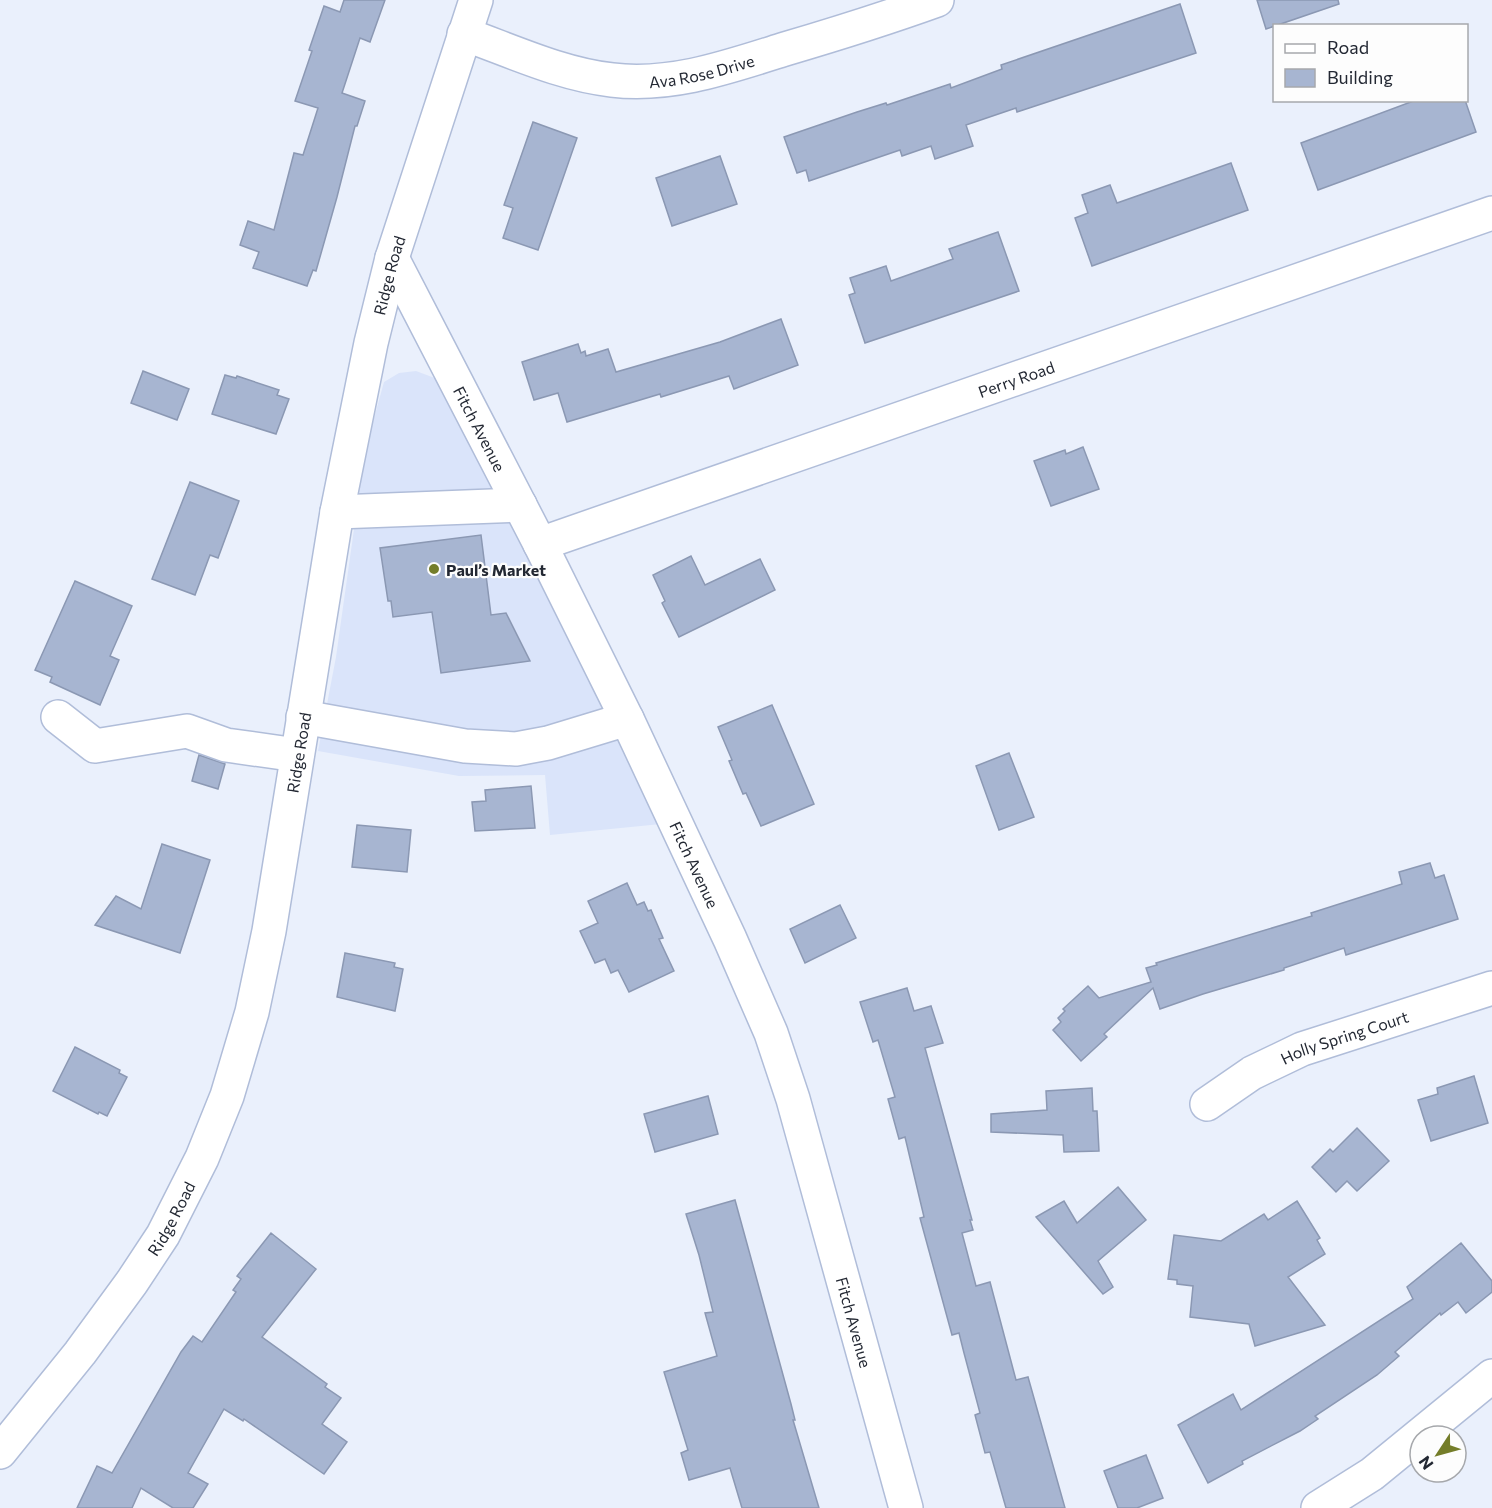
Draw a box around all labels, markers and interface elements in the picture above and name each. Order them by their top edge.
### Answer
legend [1273,24,1468,102]
text: Road [1327,36,1369,58]
street label: Ava Rose Drive [648,50,756,91]
text: Building [1327,66,1393,88]
street label: Ridge Road [369,233,408,317]
street label: Perry Road [975,356,1057,401]
street label: Fitch Avenue [450,383,510,474]
place label: Paul’s Market [446,560,546,579]
marker: Paul’s Market [427,562,441,576]
street label: Ridge Road [282,711,314,794]
street label: Fitch Avenue [667,818,723,911]
street label: Holly Spring Court [1277,1006,1411,1068]
street label: Ridge Road [143,1178,198,1259]
street label: Fitch Avenue [833,1275,876,1370]
north arrow [1408,1424,1468,1484]
text: N [1414,1453,1437,1474]

